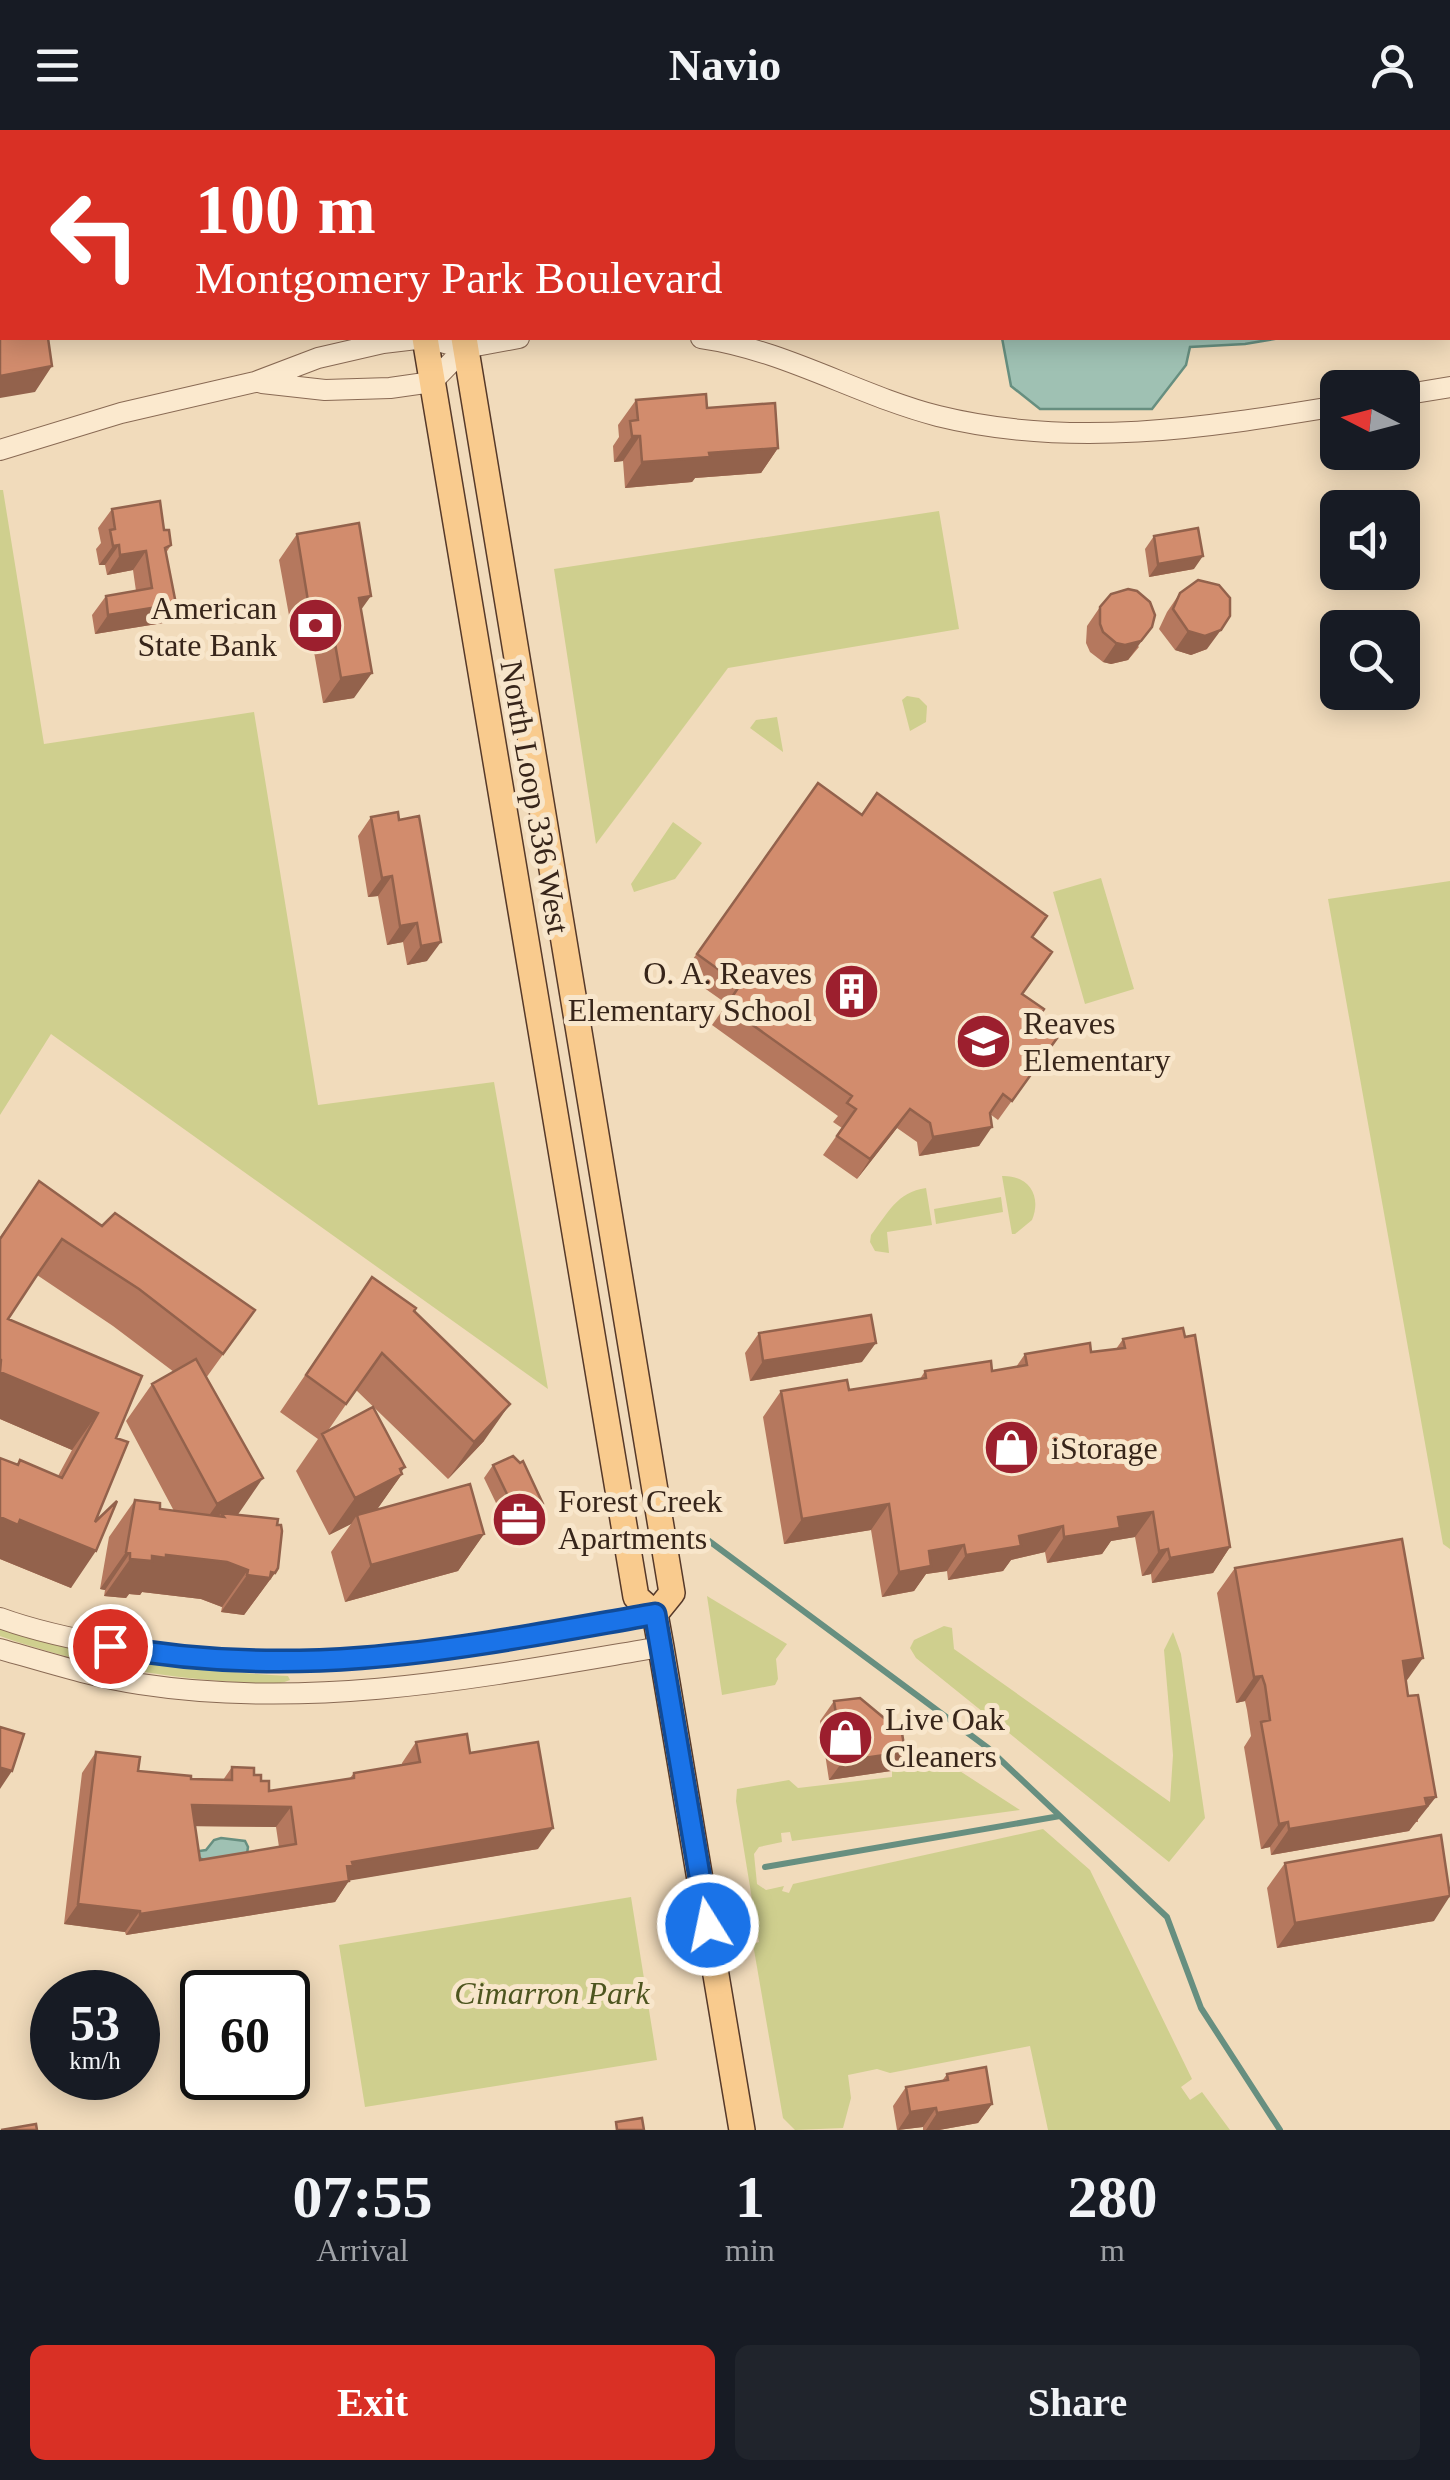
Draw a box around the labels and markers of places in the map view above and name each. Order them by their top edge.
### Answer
place label: American State Bank [137,590,277,663]
bank icon: American State Bank [286,596,346,656]
place label: O. A. Reaves Elementary School [568,955,812,1028]
building icon: O. A. Reaves Elementary School [821,961,881,1021]
place label: Reaves Elementary [1023,1005,1170,1078]
school or university icon: Reaves Elementary [954,1011,1014,1071]
shop icon: iStorage [982,1418,1042,1478]
place label: iStorage [1051,1430,1158,1466]
place label: Forest Creek Apartments [558,1483,722,1556]
office icon: Forest Creek Apartments [489,1489,549,1549]
pin [68,1604,153,1689]
place label: Live Oak Cleaners [885,1701,1005,1774]
shop icon: Live Oak Cleaners [816,1707,876,1767]

